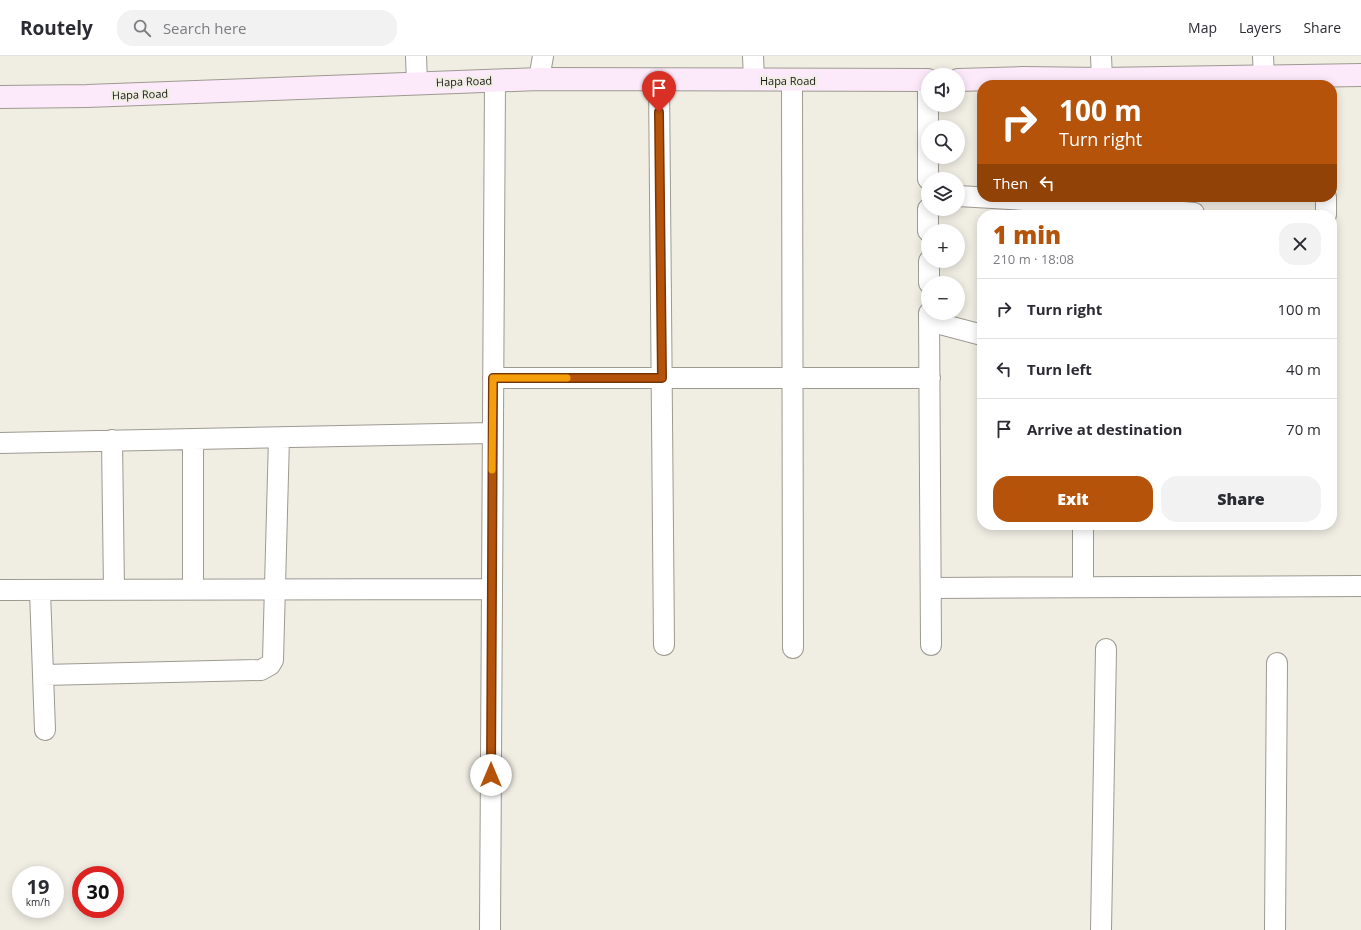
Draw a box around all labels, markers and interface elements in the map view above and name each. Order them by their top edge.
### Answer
search box [117,10,397,46]
text: Routely [20,15,93,41]
icon: search [131,17,153,39]
text: Search here [163,18,246,38]
text: Map [1188,18,1217,37]
text: Layers [1239,18,1281,37]
text: Share [1303,18,1341,37]
map controls [921,68,965,320]
button: sound [921,68,965,112]
pin [642,71,676,112]
street label: Hapa Road [436,73,492,89]
street label: Hapa Road [760,73,816,88]
icon: arrive [648,77,670,99]
street label: Hapa Road [112,86,168,102]
text: 100 m [1059,91,1142,129]
icon: right [993,96,1045,148]
button: search [921,120,965,164]
text: Turn right [1059,127,1142,151]
button: layers [921,172,965,216]
icon: left [1036,172,1058,194]
text: Then [993,173,1028,193]
text: 1 min [993,218,1061,251]
button: close [1279,223,1321,265]
button: + [921,224,965,268]
text: 210 m · 18:08 [993,250,1074,268]
button: − [921,276,965,320]
icon: right [993,298,1015,320]
text: Turn right [1027,299,1102,319]
text: 100 m [1277,299,1321,319]
icon: left [993,358,1015,380]
text: Turn left [1027,359,1092,379]
text: 40 m [1286,359,1321,379]
icon: arrive [993,418,1015,440]
text: Arrive at destination [1027,419,1182,439]
text: 70 m [1286,419,1321,439]
button: Exit [993,476,1153,522]
button: Share [1161,476,1321,522]
position arrow [470,754,512,796]
speed limit sign: 30 [72,866,124,918]
text: 19 [27,873,49,900]
text: km/h [26,895,50,909]

